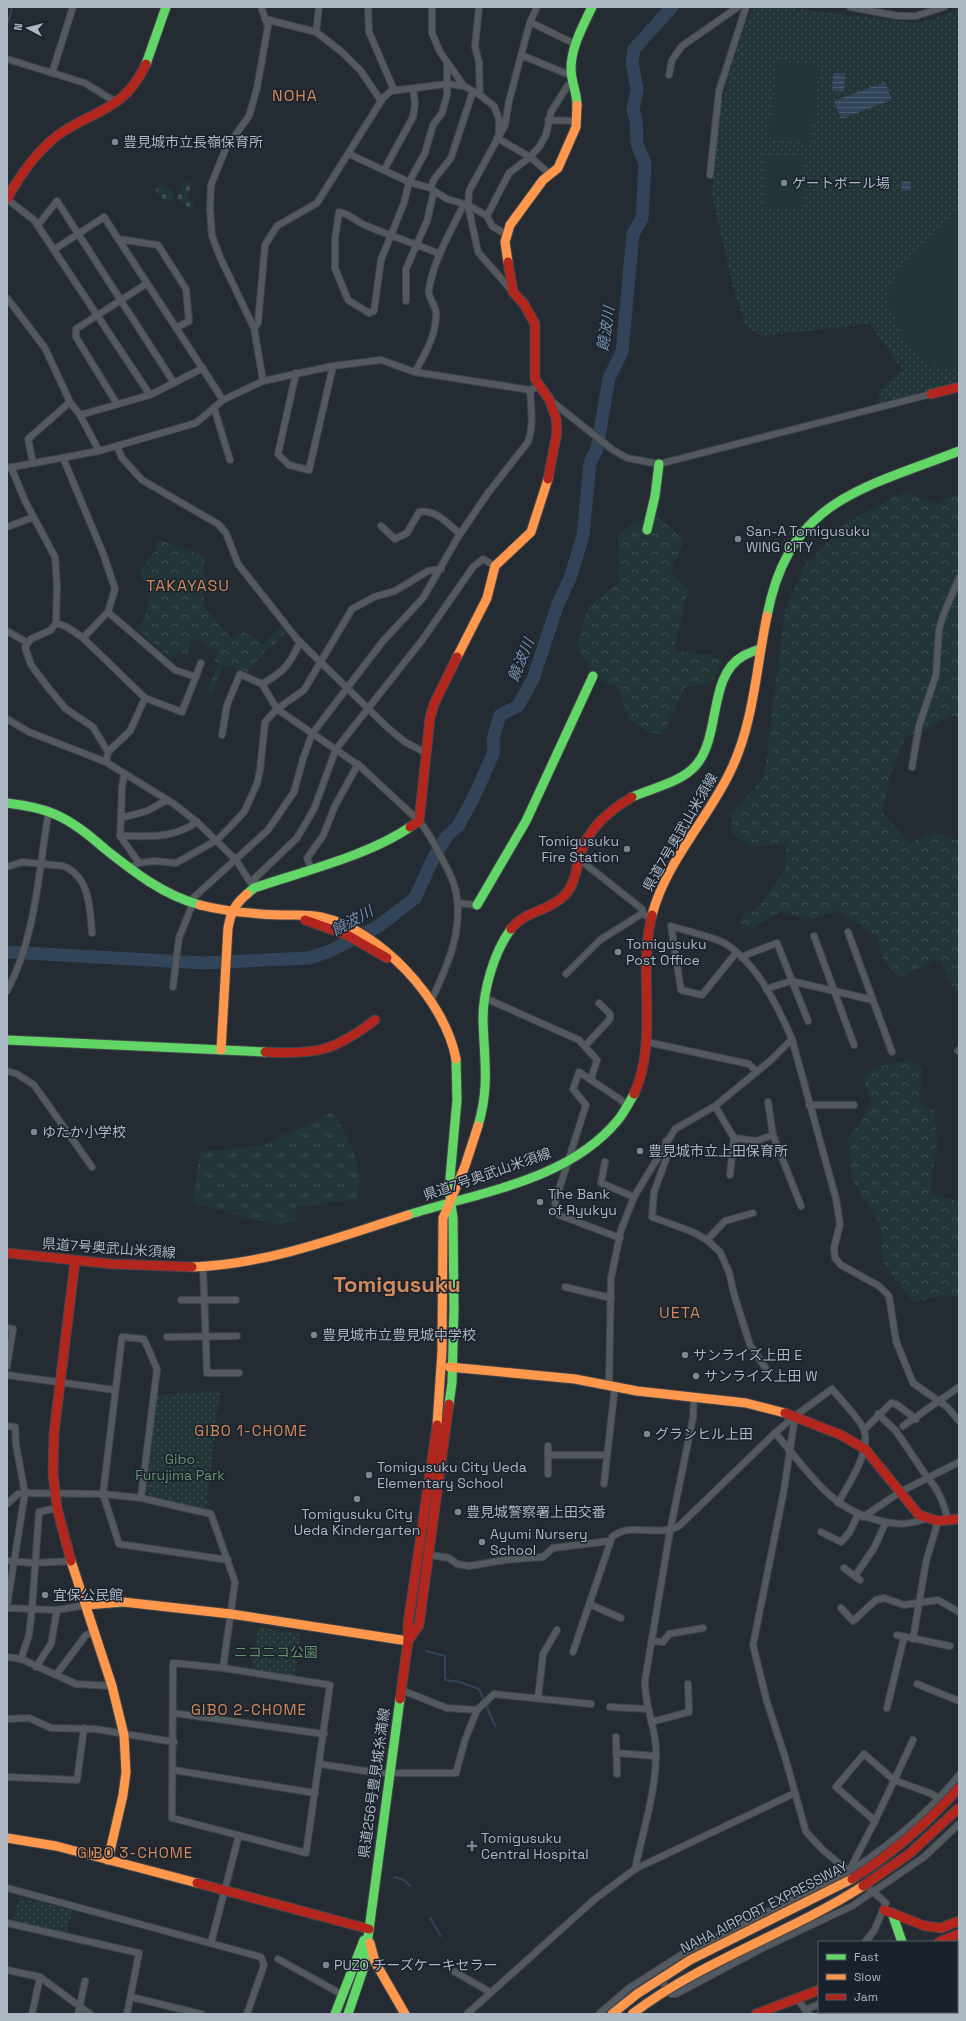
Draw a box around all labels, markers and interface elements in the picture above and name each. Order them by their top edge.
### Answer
north arrow [8,8,48,48]
text: N [11,22,25,31]
district label: NOHA [272,85,318,106]
place label: 豊見城市立長嶺保育所 [123,133,263,151]
marker: 豊見城市立長嶺保育所 [110,137,120,147]
place label: ゲートボール場 [792,174,890,192]
marker: ゲートボール場 [779,178,789,188]
water label: 饒波川 [593,303,619,353]
place label: San-A Tomigusuku WING CITY [746,522,870,556]
marker: San-A Tomigusuku WING CITY [733,534,743,544]
district label: TAKAYASU [146,575,230,596]
water label: 饒波川 [503,634,539,684]
street label: 県道7号奥武山米須線 [639,770,721,894]
place label: Tomigusuku Fire Station [538,832,619,866]
marker: Tomigusuku Fire Station [622,844,632,854]
water label: 饒波川 [327,900,378,940]
place label: Tomigusuku Post Office [626,935,707,969]
marker: Tomigusuku Post Office [613,947,623,957]
place label: ゆたか小学校 [42,1123,126,1141]
marker: ゆたか小学校 [29,1127,39,1137]
place label: 豊見城市立上田保育所 [648,1142,788,1160]
street label: 県道7号奥武山米須線 [421,1144,553,1204]
marker: 豊見城市立上田保育所 [635,1146,645,1156]
place label: The Bank of Ryukyu [548,1185,617,1219]
marker: The Bank of Ryukyu [535,1197,545,1207]
street label: 県道7号奥武山米須線 [42,1234,176,1262]
district label: Tomigusuku [333,1270,461,1298]
district label: UETA [659,1302,701,1323]
place label: 豊見城市立豊見城中学校 [322,1326,476,1344]
marker: 豊見城市立豊見城中学校 [309,1330,319,1340]
place label: サンライズ上田 E [693,1346,802,1364]
marker: サンライズ上田 E [680,1350,690,1360]
place label: サンライズ上田 W [704,1367,817,1385]
marker: サンライズ上田 W [691,1371,701,1381]
district label: GIBO 1-CHOME [194,1421,308,1440]
place label: グランヒル上田 [655,1425,753,1443]
marker: グランヒル上田 [642,1429,652,1439]
park label: Gibo Furujima Park [135,1450,225,1484]
place label: Tomigusuku City Ueda Elementary School [377,1458,527,1492]
marker: Tomigusuku City Ueda Elementary School [364,1470,374,1480]
marker: Tomigusuku City Ueda Kindergarten [352,1494,362,1504]
place label: 豊見城警察署上田交番 [466,1503,606,1521]
place label: Tomigusuku City Ueda Kindergarten [294,1505,420,1539]
marker: 豊見城警察署上田交番 [453,1507,463,1517]
place label: Ayumi Nursery School [490,1525,588,1559]
marker: Ayumi Nursery School [477,1537,487,1547]
place label: 宜保公民館 [53,1586,123,1604]
marker: 宜保公民館 [40,1590,50,1600]
park label: ニコニコ公園 [234,1643,318,1661]
district label: GIBO 2-CHOME [191,1700,307,1719]
street label: 県道256号豊見城糸満線 [355,1707,393,1859]
place label: Tomigusuku Central Hospital [481,1829,589,1863]
marker: Tomigusuku Central Hospital [466,1840,478,1852]
district label: GIBO 3-CHOME [77,1843,193,1862]
street label: NAHA AIRPORT EXPRESSWAY [677,1857,851,1957]
legend [818,1941,958,2013]
text: Fast [854,1949,879,1965]
place label: PUZO チーズケーキセラー [334,1956,498,1974]
marker: PUZO チーズケーキセラー [321,1960,331,1970]
text: Slow [854,1969,881,1985]
text: Jam [854,1989,878,2005]

